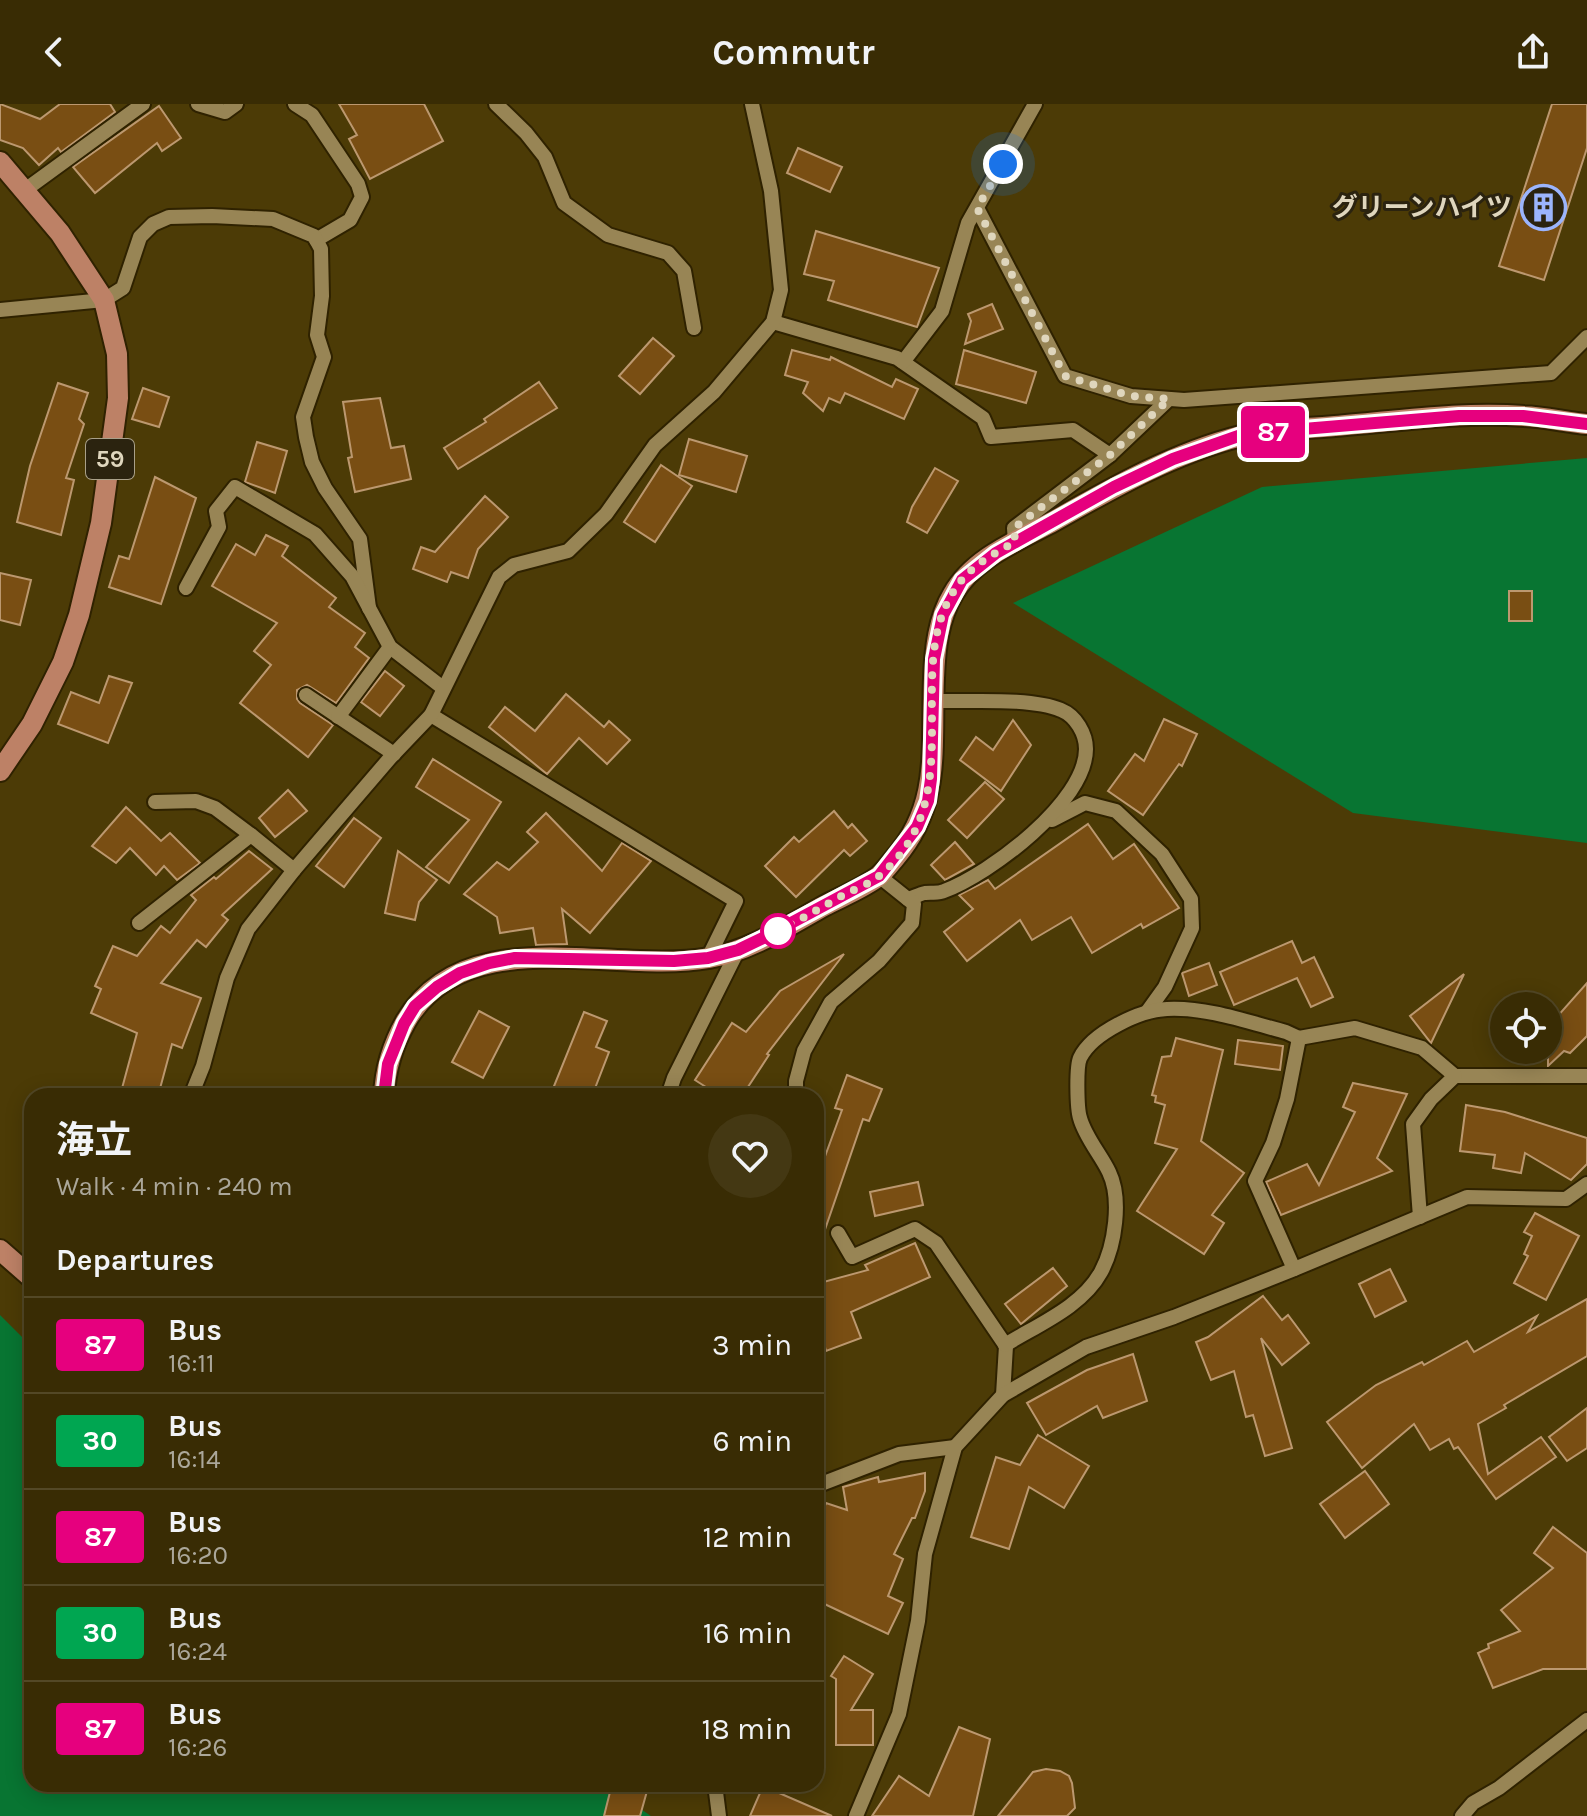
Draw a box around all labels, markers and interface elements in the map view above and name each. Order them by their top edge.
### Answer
icon: back [32,30,76,74]
icon: share [1511,30,1555,74]
text: Commutr [712,31,875,73]
your location [983,144,1023,184]
building icon: グリーンハイツ [1519,183,1567,231]
place label: グリーンハイツ [1332,192,1512,223]
line badge: 87 [1237,406,1309,458]
text: 87 [1257,415,1289,448]
road number: 59 [86,439,134,479]
unlabelled marker [761,914,795,948]
map controls [1490,992,1562,1064]
button: locate [1490,992,1562,1064]
button: heart [708,1114,792,1198]
text: 海立 [56,1118,132,1163]
text: Walk · 4 min · 240 m [56,1171,293,1202]
text: Departures [56,1242,214,1278]
text: Bus [168,1312,222,1348]
text: 3 min [712,1327,792,1363]
text: 87 [84,1328,116,1361]
text: 16:11 [168,1348,215,1379]
text: Bus [168,1408,222,1444]
text: 6 min [713,1423,792,1459]
text: 30 [82,1424,118,1457]
text: 16:14 [168,1444,221,1475]
text: Bus [168,1504,222,1540]
text: 12 min [702,1519,792,1555]
text: 87 [84,1520,116,1553]
text: 16:20 [168,1540,228,1571]
text: Bus [168,1600,222,1636]
text: 16 min [703,1615,792,1651]
text: 30 [82,1616,118,1649]
text: 16:24 [168,1636,227,1667]
text: Bus [168,1696,222,1732]
text: 18 min [701,1711,792,1747]
text: 87 [84,1712,116,1745]
text: 16:26 [168,1732,227,1763]

